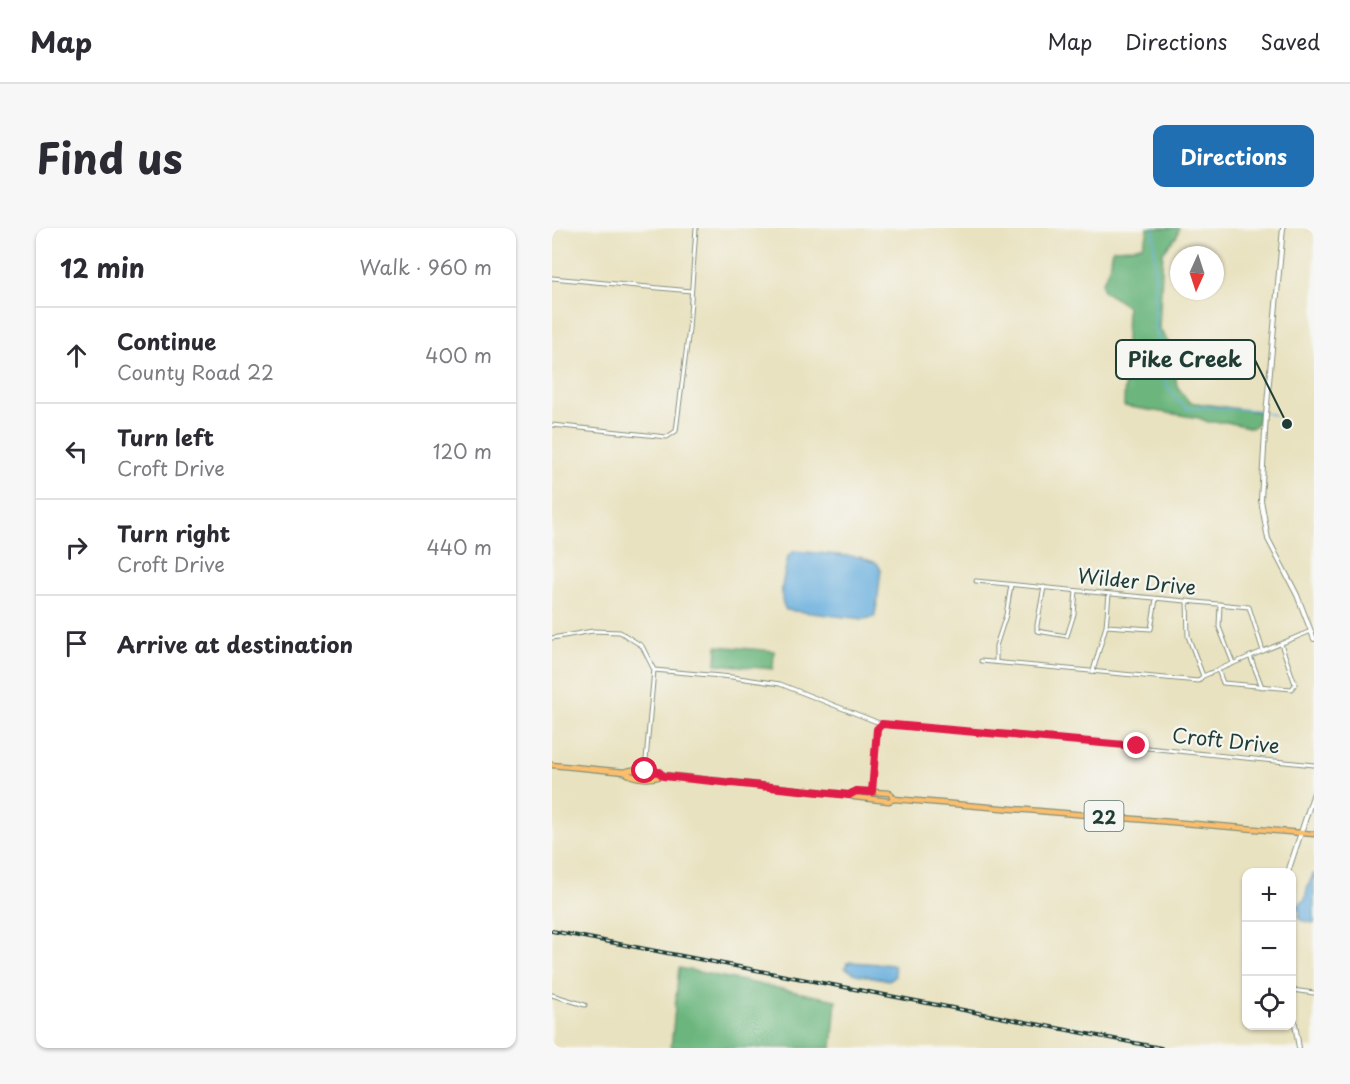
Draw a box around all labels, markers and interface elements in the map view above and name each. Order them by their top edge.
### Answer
text: Map [30,20,92,63]
text: Map [1047,25,1092,57]
text: Directions [1125,25,1227,57]
text: Saved [1260,25,1320,57]
text: Find us [36,125,183,188]
button: Directions [1153,125,1314,187]
north arrow [1170,246,1224,300]
text: 12 min [60,248,145,287]
text: Walk · 960 m [359,252,492,282]
text: Continue [117,324,216,357]
icon: ahead [60,339,93,372]
text: 400 m [425,340,492,370]
callout: Pike Creek [1116,340,1255,379]
text: Pike Creek [1128,342,1242,374]
text: County Road 22 [117,357,274,387]
text: Turn left [117,420,214,453]
icon: left [60,435,93,468]
text: 120 m [433,436,492,466]
text: Croft Drive [117,453,225,483]
text: Turn right [117,516,230,549]
icon: right [60,531,93,564]
text: 440 m [427,532,492,562]
text: Croft Drive [117,549,225,579]
street label: Wilder Drive [1076,560,1198,602]
icon: arrive [60,627,93,660]
text: Arrive at destination [117,627,353,660]
street label: Croft Drive [1171,719,1281,761]
route end [1123,732,1149,758]
route start [631,757,657,783]
road number: 22 [1084,801,1124,831]
map controls [1242,868,1296,1030]
button: + [1242,868,1296,922]
button: − [1242,922,1296,976]
button: locate [1242,976,1296,1030]

